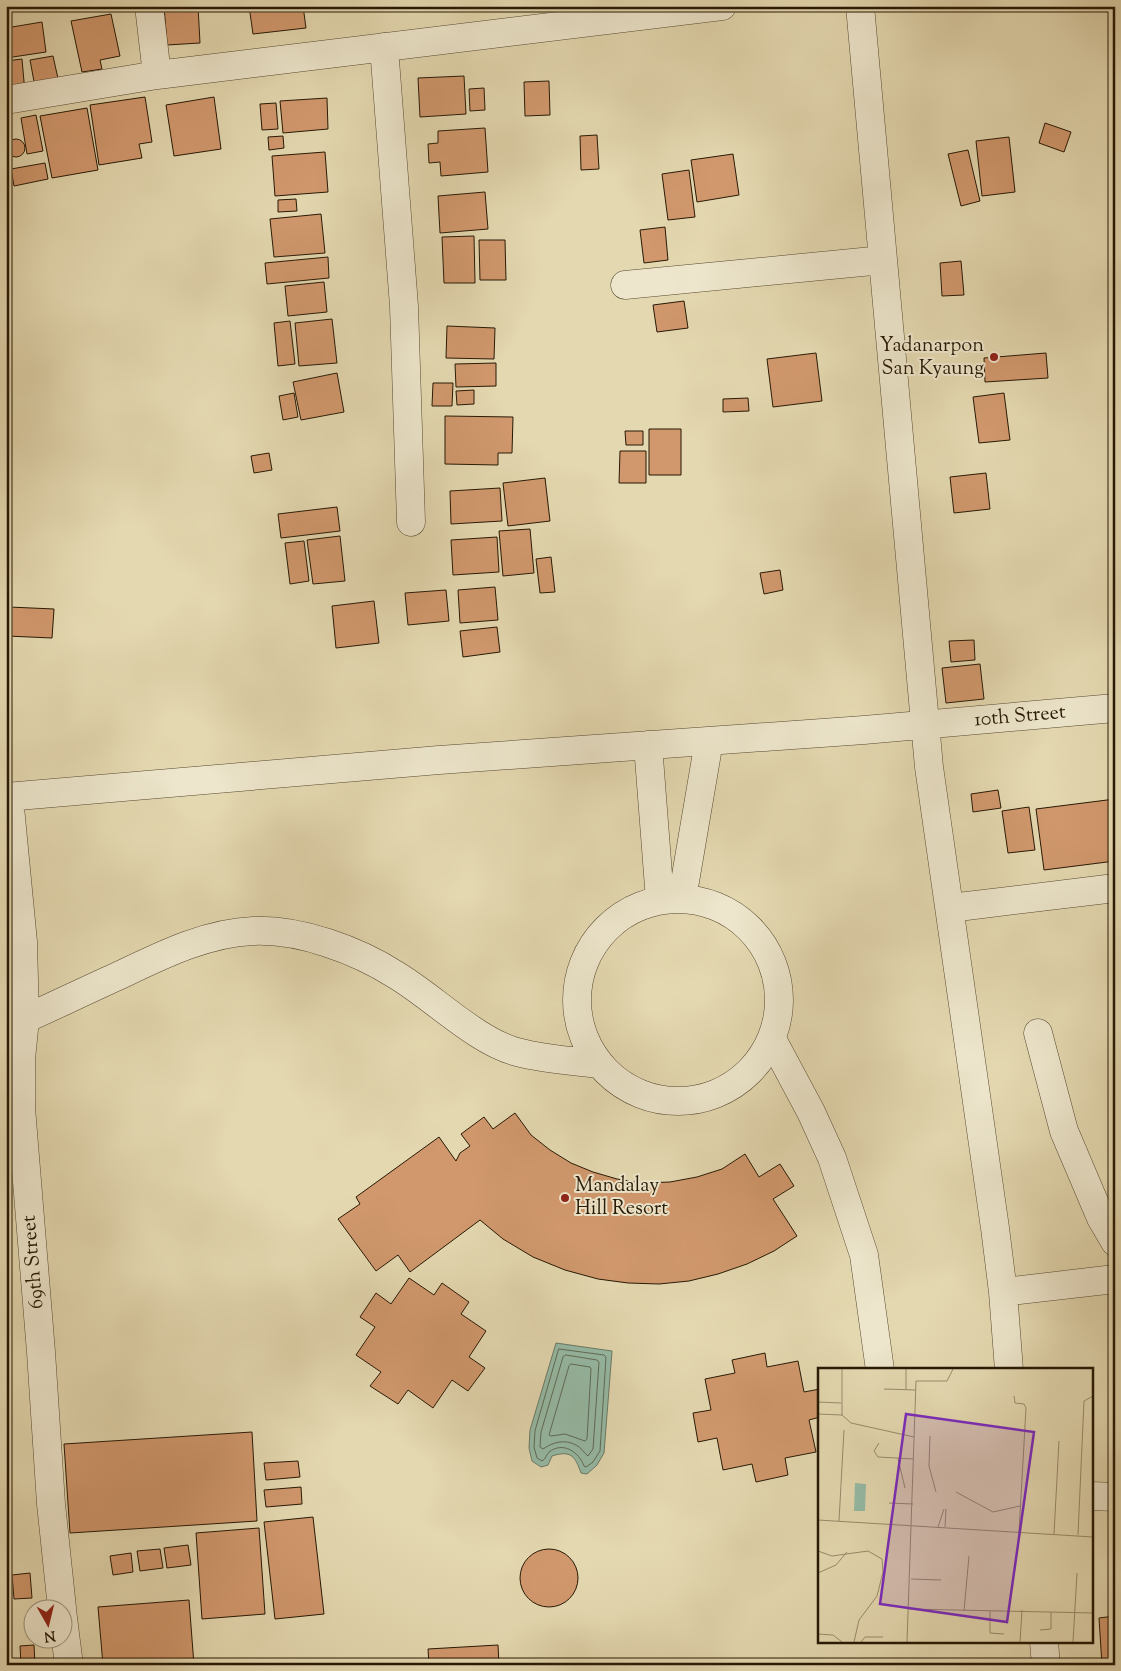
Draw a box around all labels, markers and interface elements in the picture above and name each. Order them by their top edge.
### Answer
place label: Yadanarpon San Kyaung [880,332,984,384]
marker: Yadanarpon San Kyaung [988,351,1000,363]
street label: 10th Street [973,699,1067,735]
place label: Mandalay Hill Resort [575,1172,668,1224]
marker: Mandalay Hill Resort [559,1192,571,1204]
street label: 69th Street [15,1214,53,1310]
inset map [818,1368,1094,1644]
north arrow [22,1598,72,1648]
text: N [43,1624,56,1646]

